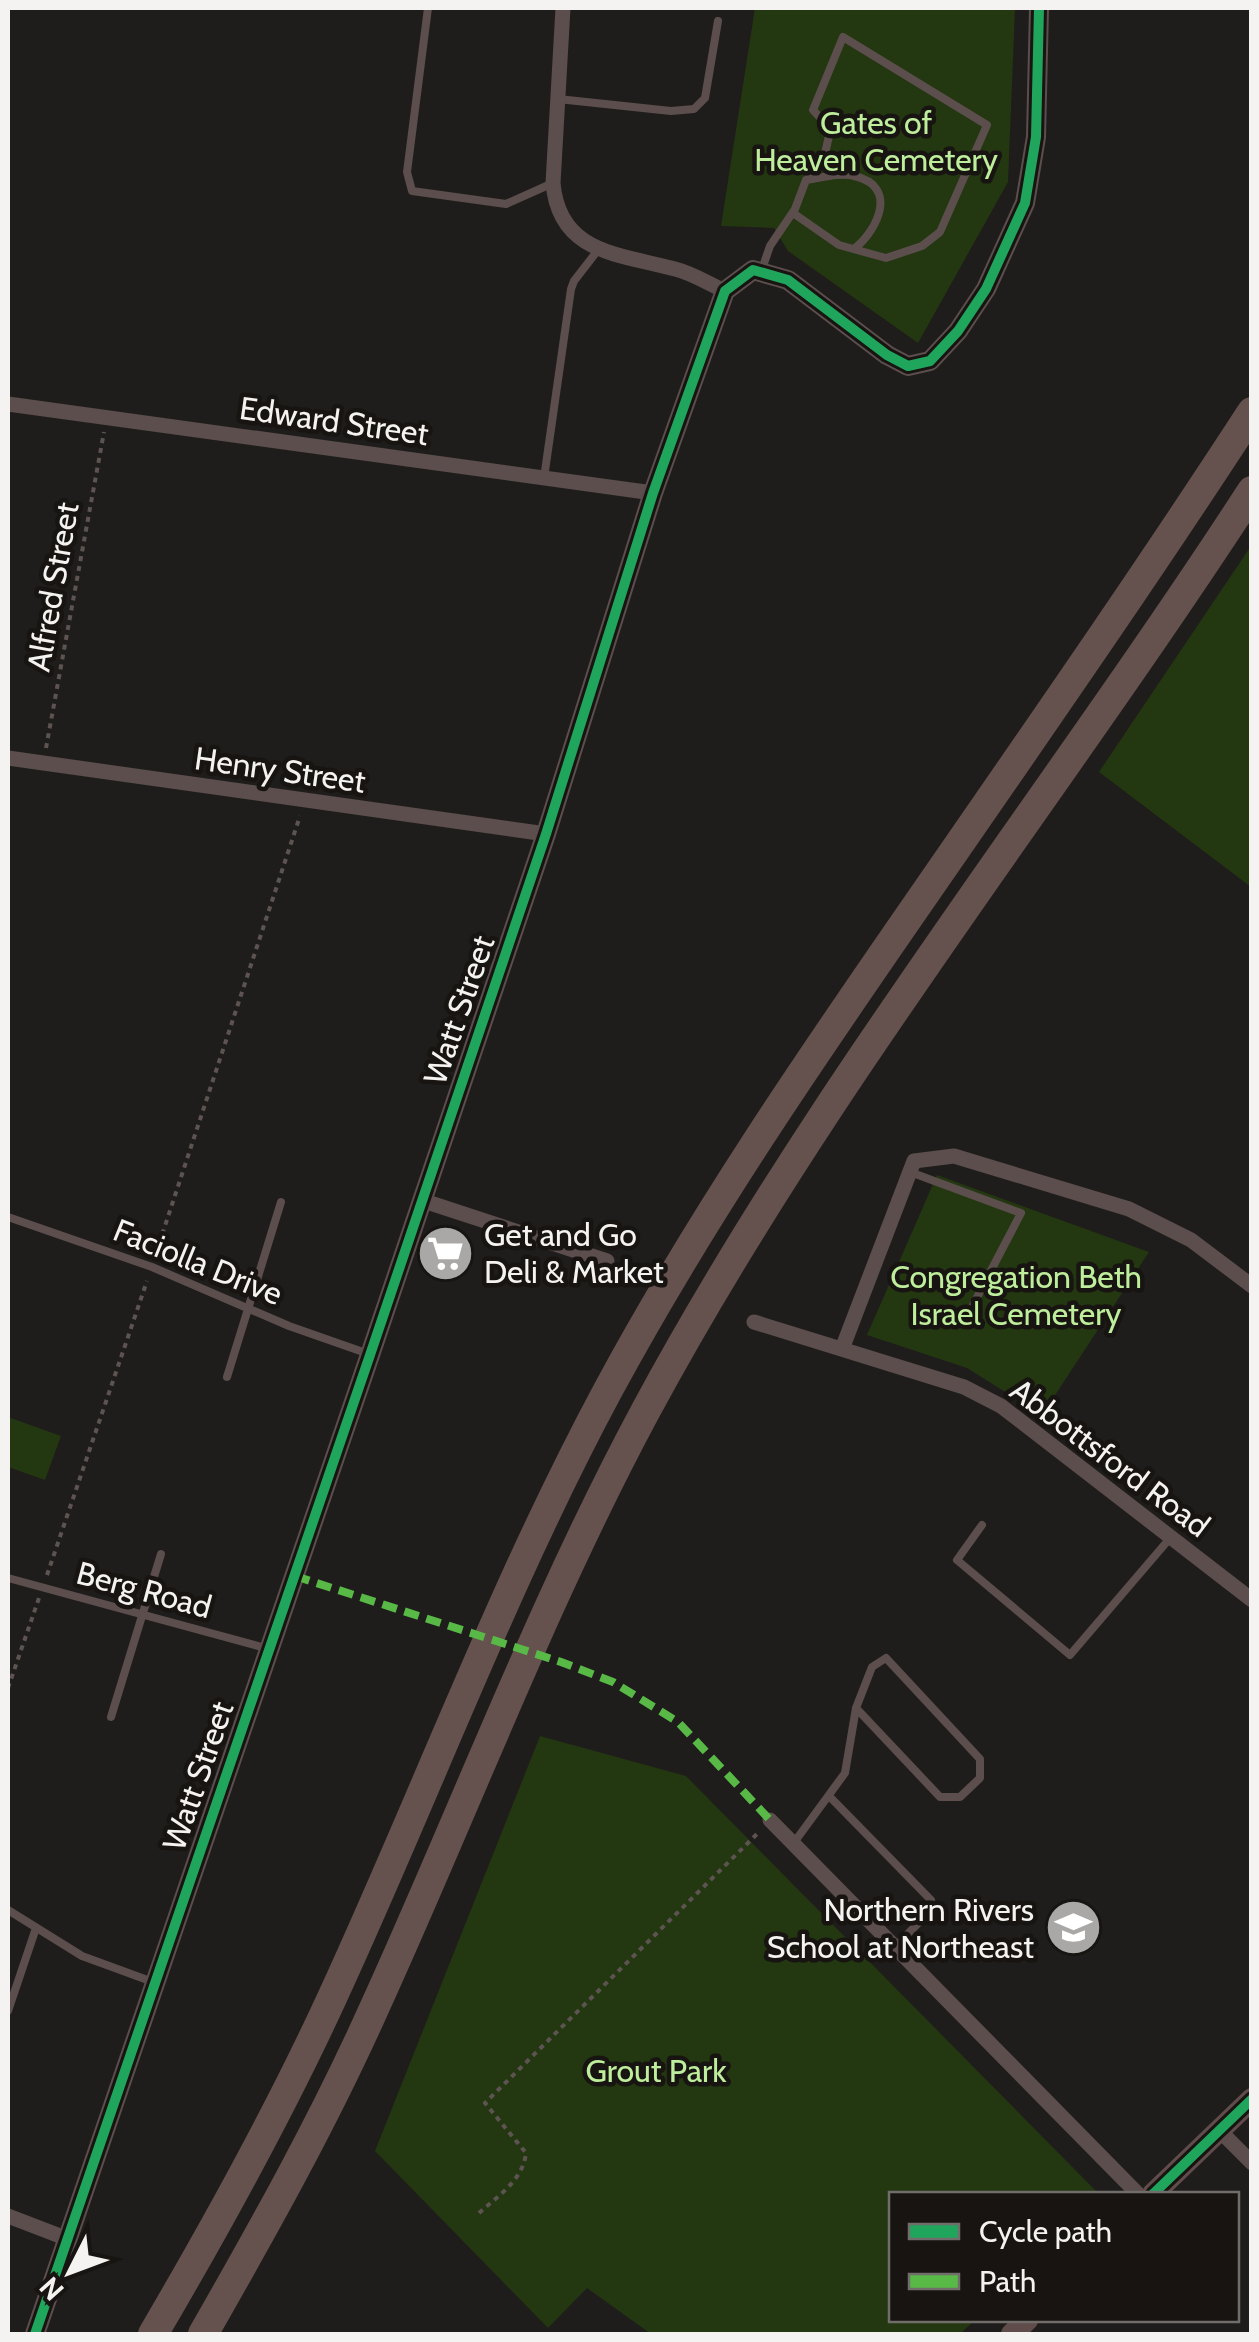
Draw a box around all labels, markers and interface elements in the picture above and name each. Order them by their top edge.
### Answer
park label: Gates of Heaven Cemetery [754,103,998,179]
street label: Edward Street [237,388,431,453]
street label: Alfred Street [18,499,87,674]
street label: Henry Street [192,738,368,801]
street label: Watt Street [415,930,502,1089]
street label: Faciolla Drive [108,1210,288,1313]
place label: Get and Go Deli & Market [484,1215,664,1291]
supermarket icon: Get and Go Deli & Market [415,1223,475,1283]
park label: Congregation Beth Israel Cemetery [890,1257,1142,1333]
street label: Abbottsford Road [1003,1370,1218,1545]
street label: Berg Road [72,1553,216,1626]
street label: Watt Street [154,1696,241,1855]
place label: Northern Rivers School at Northeast [767,1890,1034,1966]
school or university icon: Northern Rivers School at Northeast [1043,1898,1103,1958]
park label: Grout Park [585,2051,727,2090]
legend [889,2192,1239,2322]
text: Cycle path [979,2213,1112,2250]
north arrow [20,2222,120,2322]
text: Path [979,2263,1036,2300]
text: N [32,2270,71,2307]

